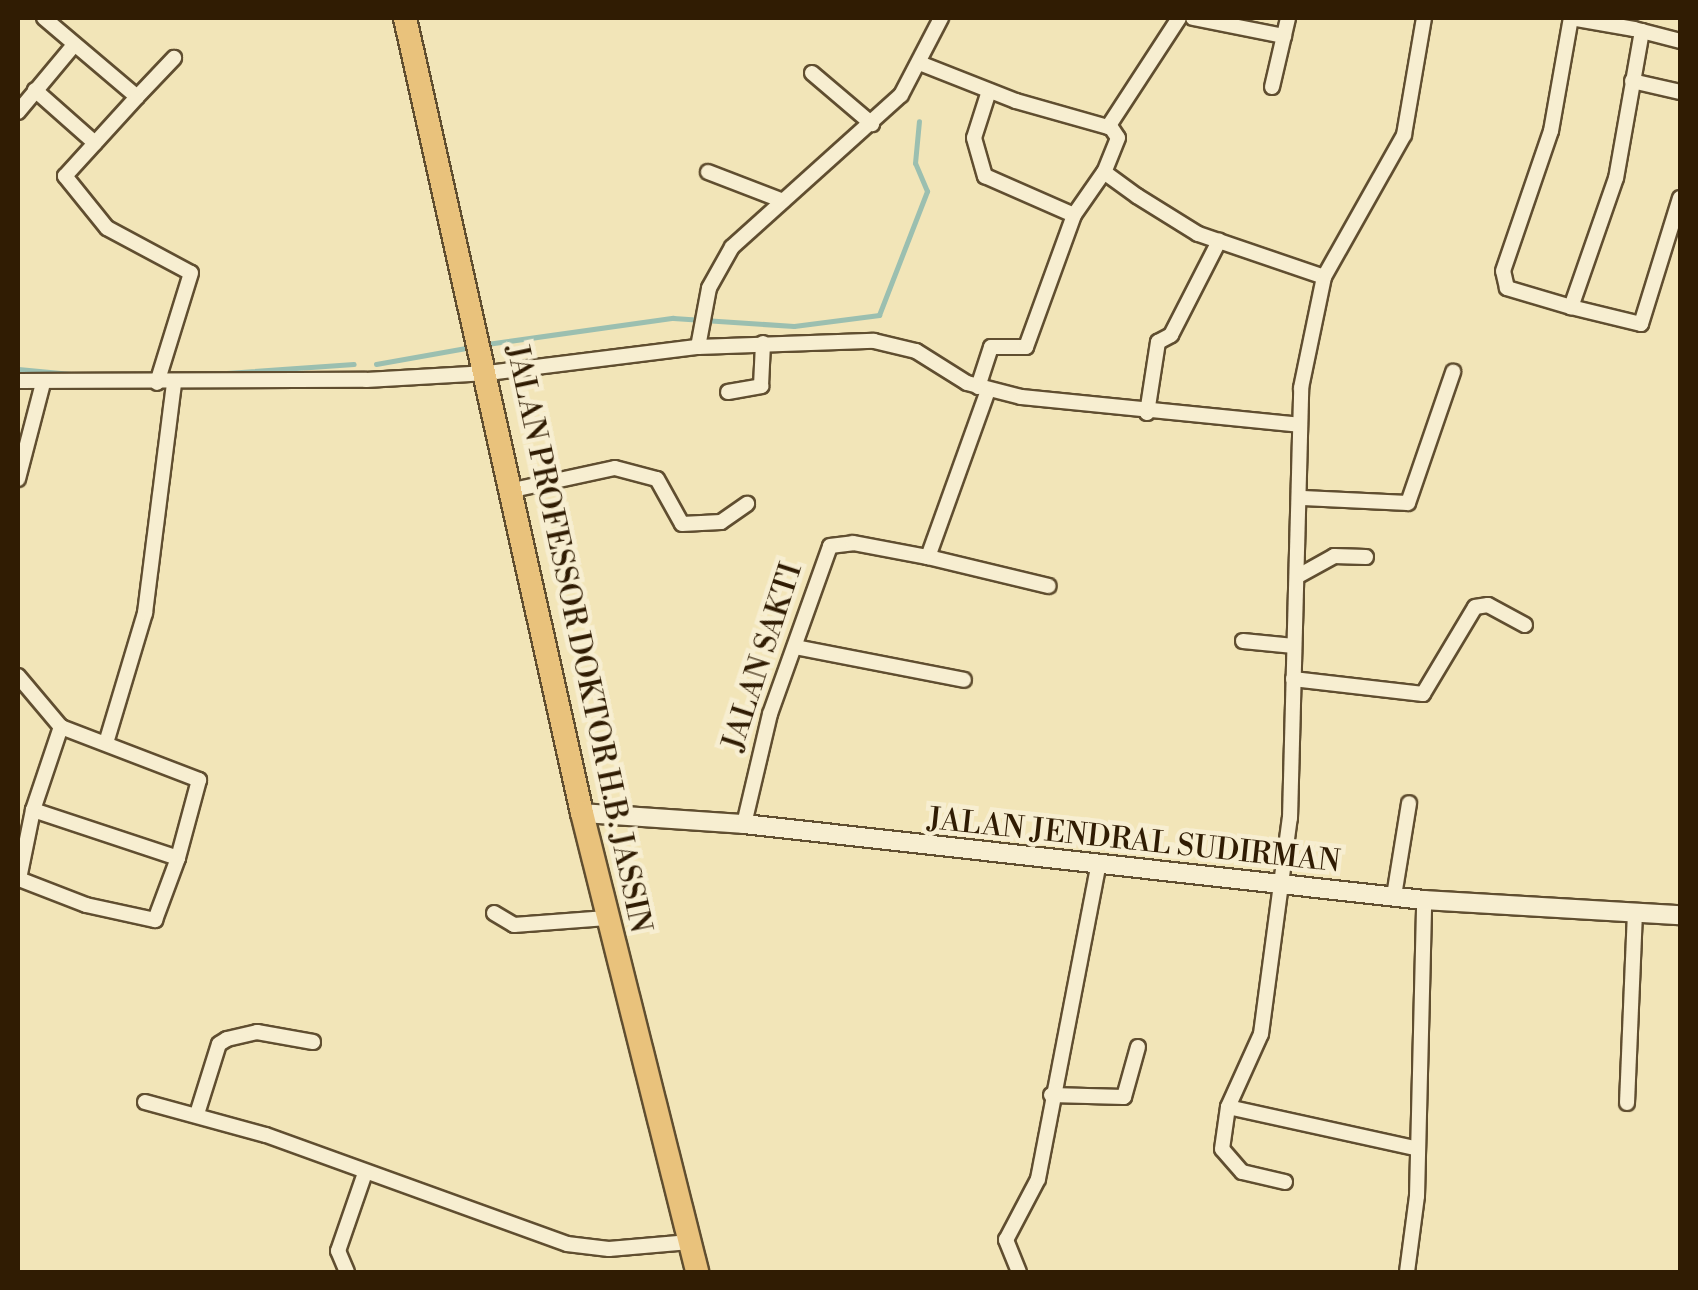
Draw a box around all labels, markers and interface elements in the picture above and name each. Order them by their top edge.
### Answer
street label: JALAN PROFESSOR DOKTOR H.B. JASSIN [498,342,658,936]
street label: JALAN SAKTI [716,559,810,755]
street label: JALAN JENDRAL SUDIRMAN [926,801,1342,881]

